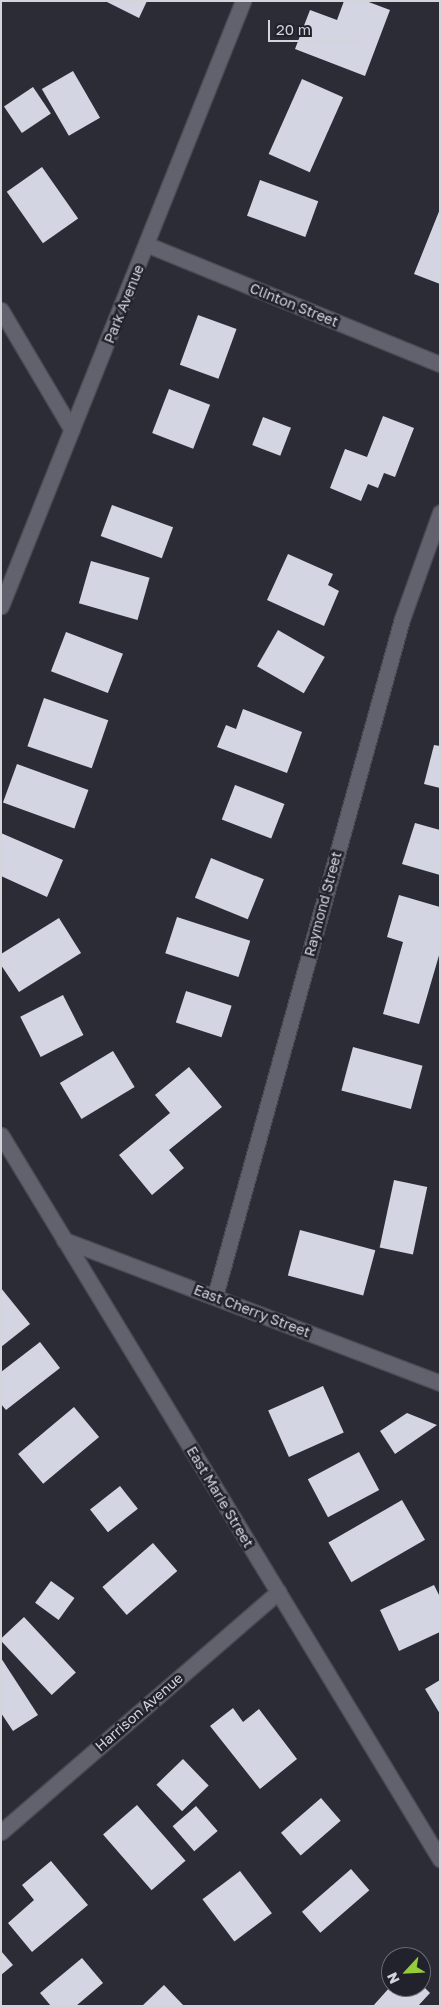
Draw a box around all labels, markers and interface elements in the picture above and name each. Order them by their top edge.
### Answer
scale bar [271,10,367,42]
text: 20 m [276,20,311,38]
street label: Park Avenue [101,262,147,346]
street label: Clinton Street [247,280,341,330]
street label: Raymond Street [301,850,345,958]
street label: East Cherry Street [191,1281,313,1341]
street label: East Marie Street [183,1443,257,1551]
street label: Harrison Avenue [92,1669,186,1755]
north arrow [381,1947,431,1997]
text: N [383,1970,403,1987]

